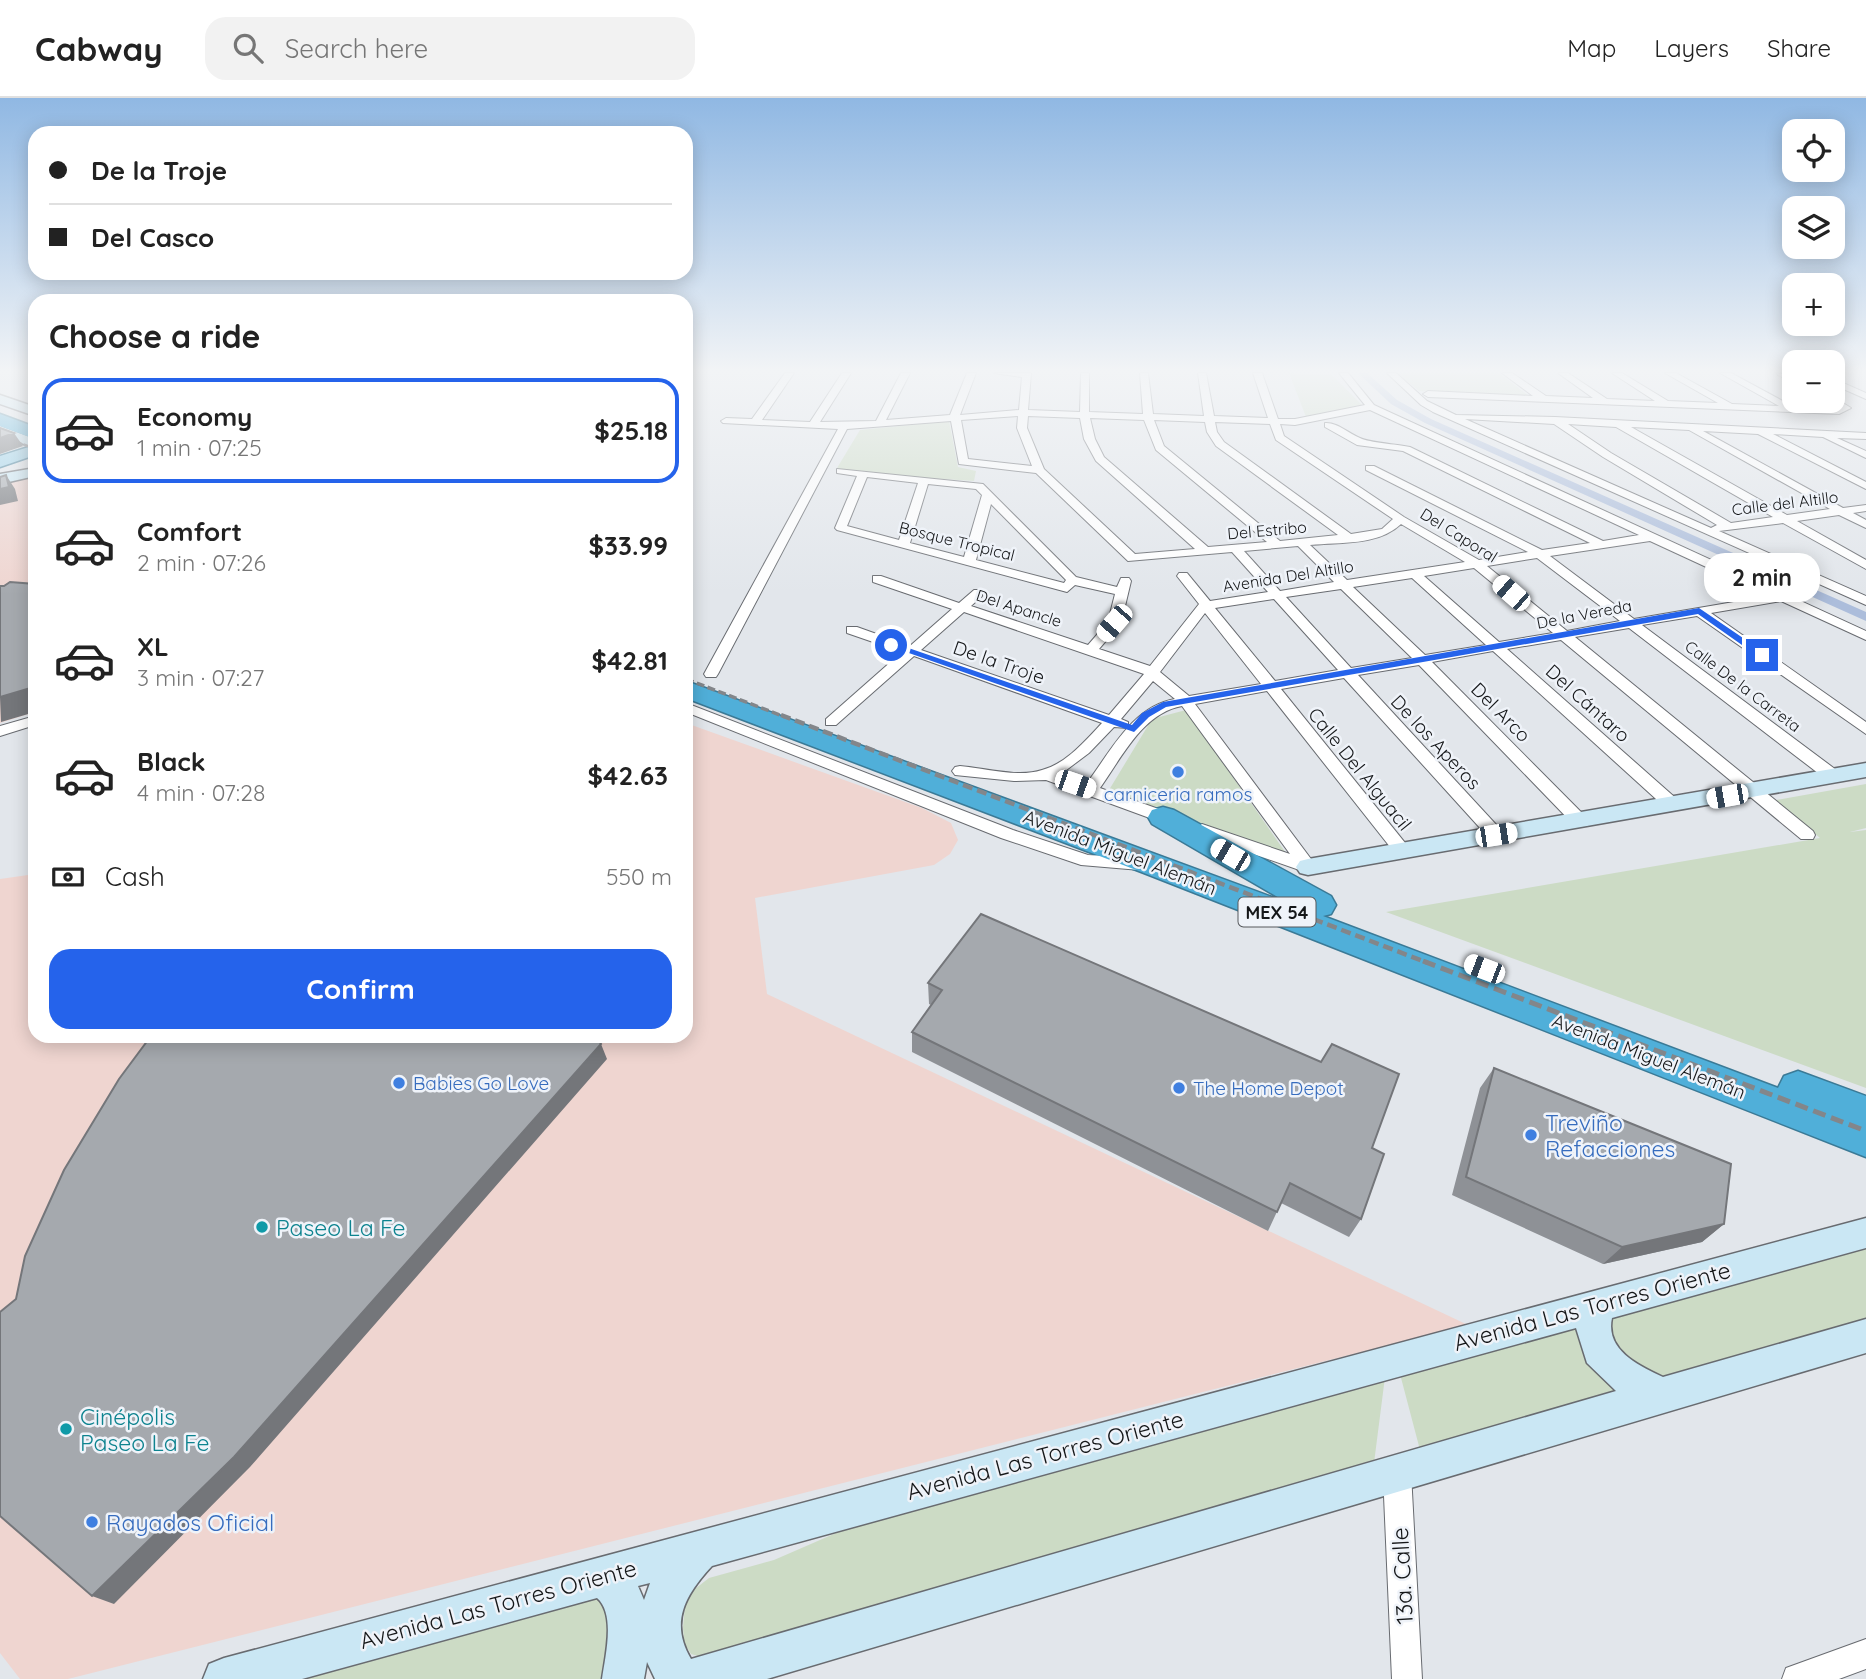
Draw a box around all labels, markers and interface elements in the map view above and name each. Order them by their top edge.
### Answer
search box [205,17,695,80]
text: Cabway [35,28,163,69]
icon: search [229,29,267,67]
text: Search here [285,32,428,65]
text: Map [1567,33,1616,63]
text: Layers [1654,33,1729,63]
text: Share [1767,33,1831,63]
map controls [1782,119,1845,413]
button: locate [1782,119,1845,182]
text: De la Troje [91,154,227,187]
button: layers [1782,196,1845,259]
text: Del Casco [91,221,214,254]
button: + [1782,273,1845,336]
text: Choose a ride [49,316,261,356]
button: − [1782,350,1845,413]
icon: car [53,399,116,462]
text: Economy [137,400,252,433]
text: $25.18 [594,414,668,447]
text: 1 min · 07:25 [137,433,262,462]
street label: Calle del Altillo [1731,487,1839,519]
street label: Del Caporal [1417,503,1501,567]
icon: car [53,514,116,577]
text: Comfort [137,515,242,548]
street label: Bosque Tropical [897,517,1017,565]
street label: Del Estribo [1226,517,1308,543]
text: $33.99 [589,529,668,562]
text: 2 min · 07:26 [137,548,266,577]
callout: 2 min [1704,554,1820,602]
street label: Avenida Del Altillo [1221,556,1355,596]
text: 2 min [1732,563,1792,592]
car [1489,571,1534,615]
street label: Del Apancle [974,585,1064,631]
street label: De la Vereda [1535,595,1633,633]
car [1093,600,1136,646]
icon: car [53,629,116,692]
route start [875,629,907,661]
text: XL [137,630,169,663]
street label: De la Troje [950,635,1048,689]
street label: Calle De la Carreta [1681,636,1805,736]
route end [1746,639,1778,671]
text: $42.81 [592,644,668,677]
street label: Del Cántaro [1541,659,1635,747]
text: 3 min · 07:27 [137,663,264,692]
street label: Del Arco [1466,677,1536,747]
street label: De los Aperos [1386,689,1486,795]
street label: Calle Del Alguacil [1303,703,1417,835]
icon: car [53,744,116,807]
text: Black [137,745,206,778]
text: $42.63 [588,759,668,792]
marker: carniceria ramos [1170,764,1186,780]
car [1052,767,1099,801]
text: 4 min · 07:28 [137,778,265,807]
place label: carniceria ramos [1104,782,1252,806]
car [1705,782,1750,810]
street label: Avenida Miguel Alemán [1020,804,1220,900]
car [1474,821,1519,849]
car [1207,835,1254,875]
icon: cash [49,858,87,896]
text: Cash [105,860,165,893]
text: 550 m [606,862,672,891]
road number: MEX 54 [1238,898,1316,926]
button: Confirm [49,949,672,1029]
car [1461,952,1508,986]
street label: Avenida Miguel Alemán [1549,1008,1749,1104]
place label: Babies Go Love [413,1071,549,1095]
marker: Babies Go Love [391,1075,407,1091]
place label: The Home Depot [1193,1076,1344,1100]
marker: The Home Depot [1171,1080,1187,1096]
place label: Treviño Refacciones [1545,1108,1675,1163]
marker: Treviño Refacciones [1523,1127,1539,1143]
place label: Paseo La Fe [276,1213,406,1242]
marker: Paseo La Fe [254,1219,270,1235]
street label: Avenida Las Torres Oriente [1450,1255,1734,1357]
place label: Cinépolis Paseo La Fe [80,1402,210,1457]
street label: Avenida Las Torres Oriente [903,1404,1187,1506]
marker: Cinépolis Paseo La Fe [58,1421,74,1437]
place label: Rayados Oficial [106,1508,274,1537]
marker: Rayados Oficial [84,1514,100,1530]
street label: 13a. Calle [1385,1527,1419,1625]
street label: Avenida Las Torres Oriente [356,1553,640,1655]

